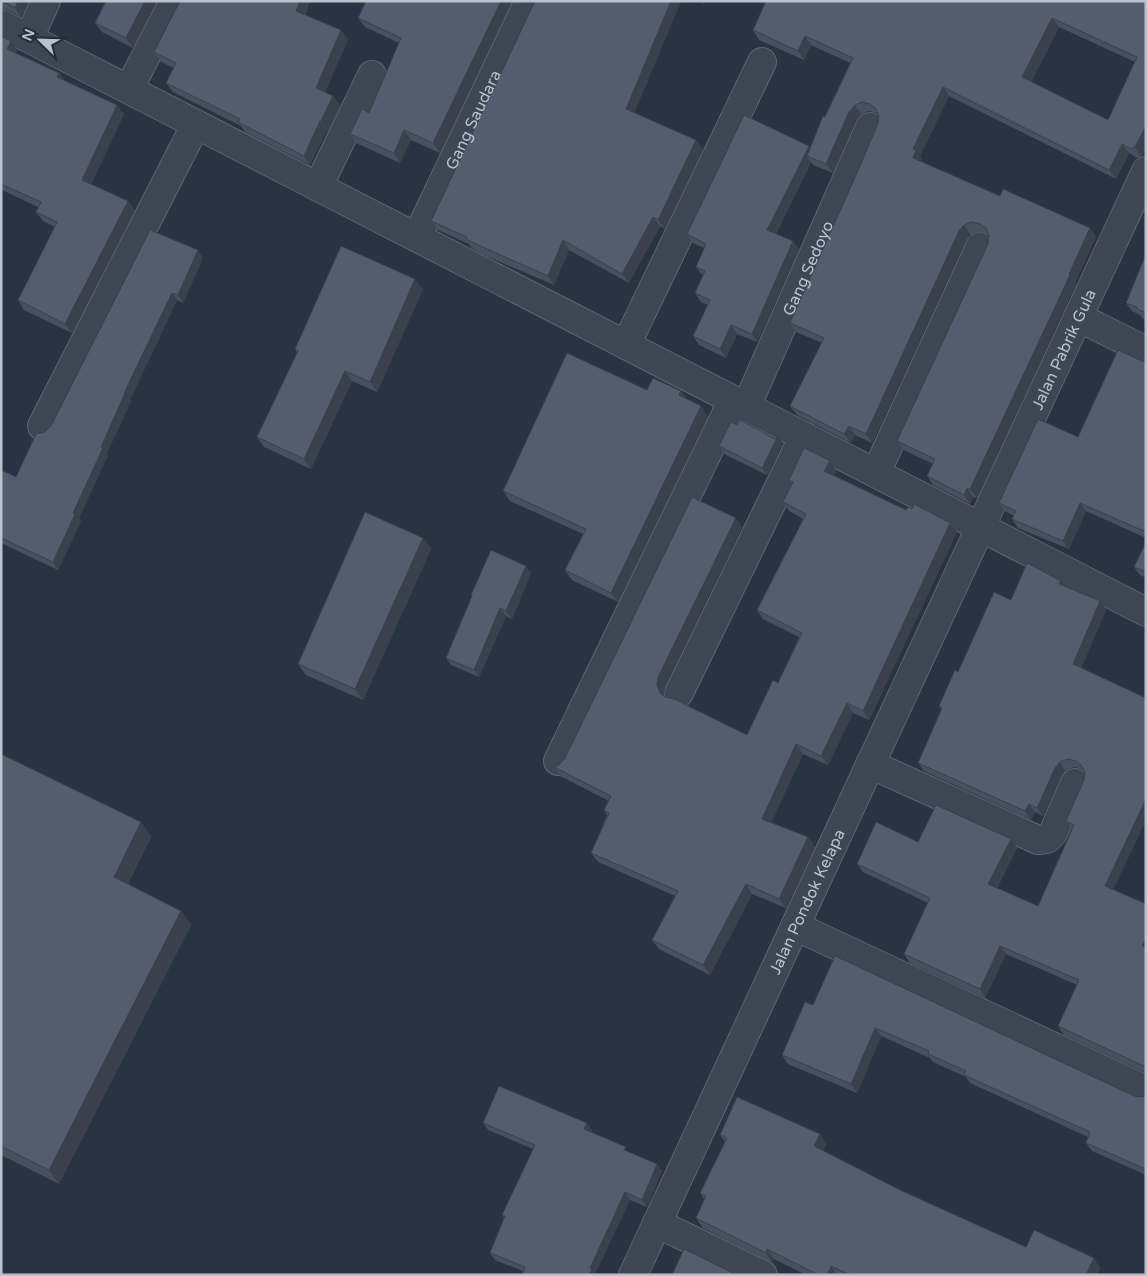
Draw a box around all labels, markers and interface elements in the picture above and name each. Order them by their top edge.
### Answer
north arrow [15,15,65,65]
text: N [18,27,39,44]
street label: Gang Saudara [441,67,506,173]
street label: Gang Sedoyo [779,218,838,319]
street label: Jalan Pabrik Gula [1028,286,1101,413]
street label: Jalan Pondok Kelapa [765,826,850,978]

